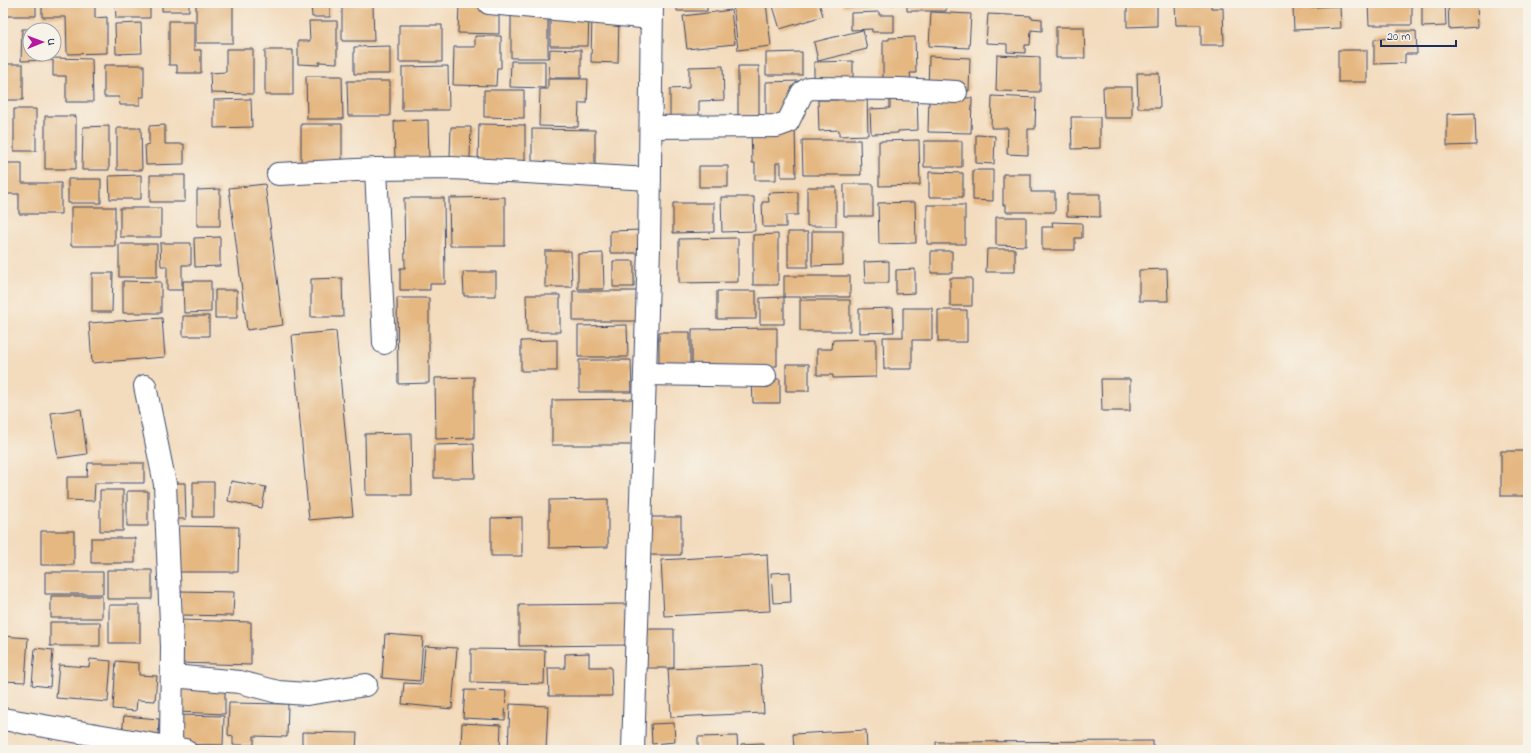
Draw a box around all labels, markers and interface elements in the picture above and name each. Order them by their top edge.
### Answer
north arrow [22,22,62,62]
scale bar [1381,22,1456,48]
text: 20 m [1387,28,1410,46]
text: U [43,38,59,46]

